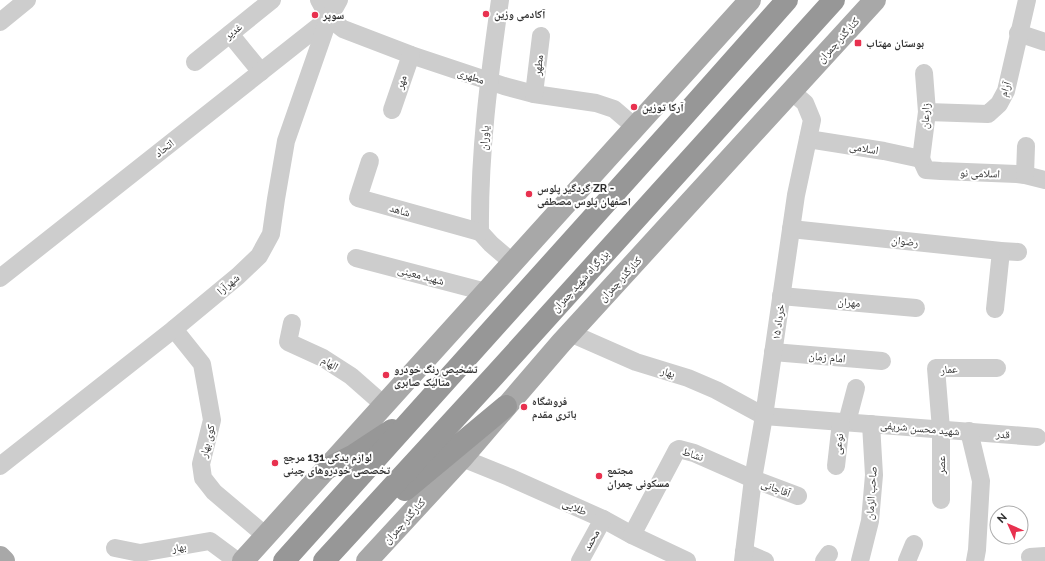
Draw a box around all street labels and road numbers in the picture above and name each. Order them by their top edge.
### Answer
street label: کنارگذر چمران [815,15,862,66]
street label: غدیر [221,20,245,43]
street label: مطهر [531,54,546,77]
street label: مطهری [456,66,486,87]
street label: مهر [393,74,410,92]
street label: آرام [997,80,1014,98]
street label: زارعان [918,103,933,129]
street label: یاوران [477,125,492,151]
street label: اتحاد [152,137,177,160]
street label: اسلامی [849,140,879,157]
street label: اسلامی نو [960,166,1000,181]
street label: شاهد [388,201,412,220]
street label: رضوان [891,234,919,249]
street label: بزرگراه شهید چمران [549,248,612,315]
street label: کنارگذر چمران [596,254,645,305]
street label: شهید معینی [396,263,446,288]
street label: شهرآرا [214,271,242,298]
street label: مهران [837,295,861,310]
street label: ۱۵ خرداد [770,303,787,341]
street label: امام زمان [808,349,846,366]
street label: الهام [319,353,340,373]
street label: عمار [939,362,959,377]
street label: بهار [658,364,677,381]
street label: شهید محسن شریفی [880,419,960,438]
street label: کوی بهار [197,423,218,460]
street label: قدر [994,427,1011,442]
street label: نوعی [831,433,846,455]
street label: نشاط [681,445,705,464]
street label: عصر [935,455,948,475]
street label: صاحب الزمان [863,466,880,520]
street label: آقاجانی [759,477,793,500]
street label: کنارگذر چمران [381,496,428,547]
street label: طلایی [561,496,589,519]
street label: محمد [580,527,602,553]
street label: بهار [170,540,187,555]

